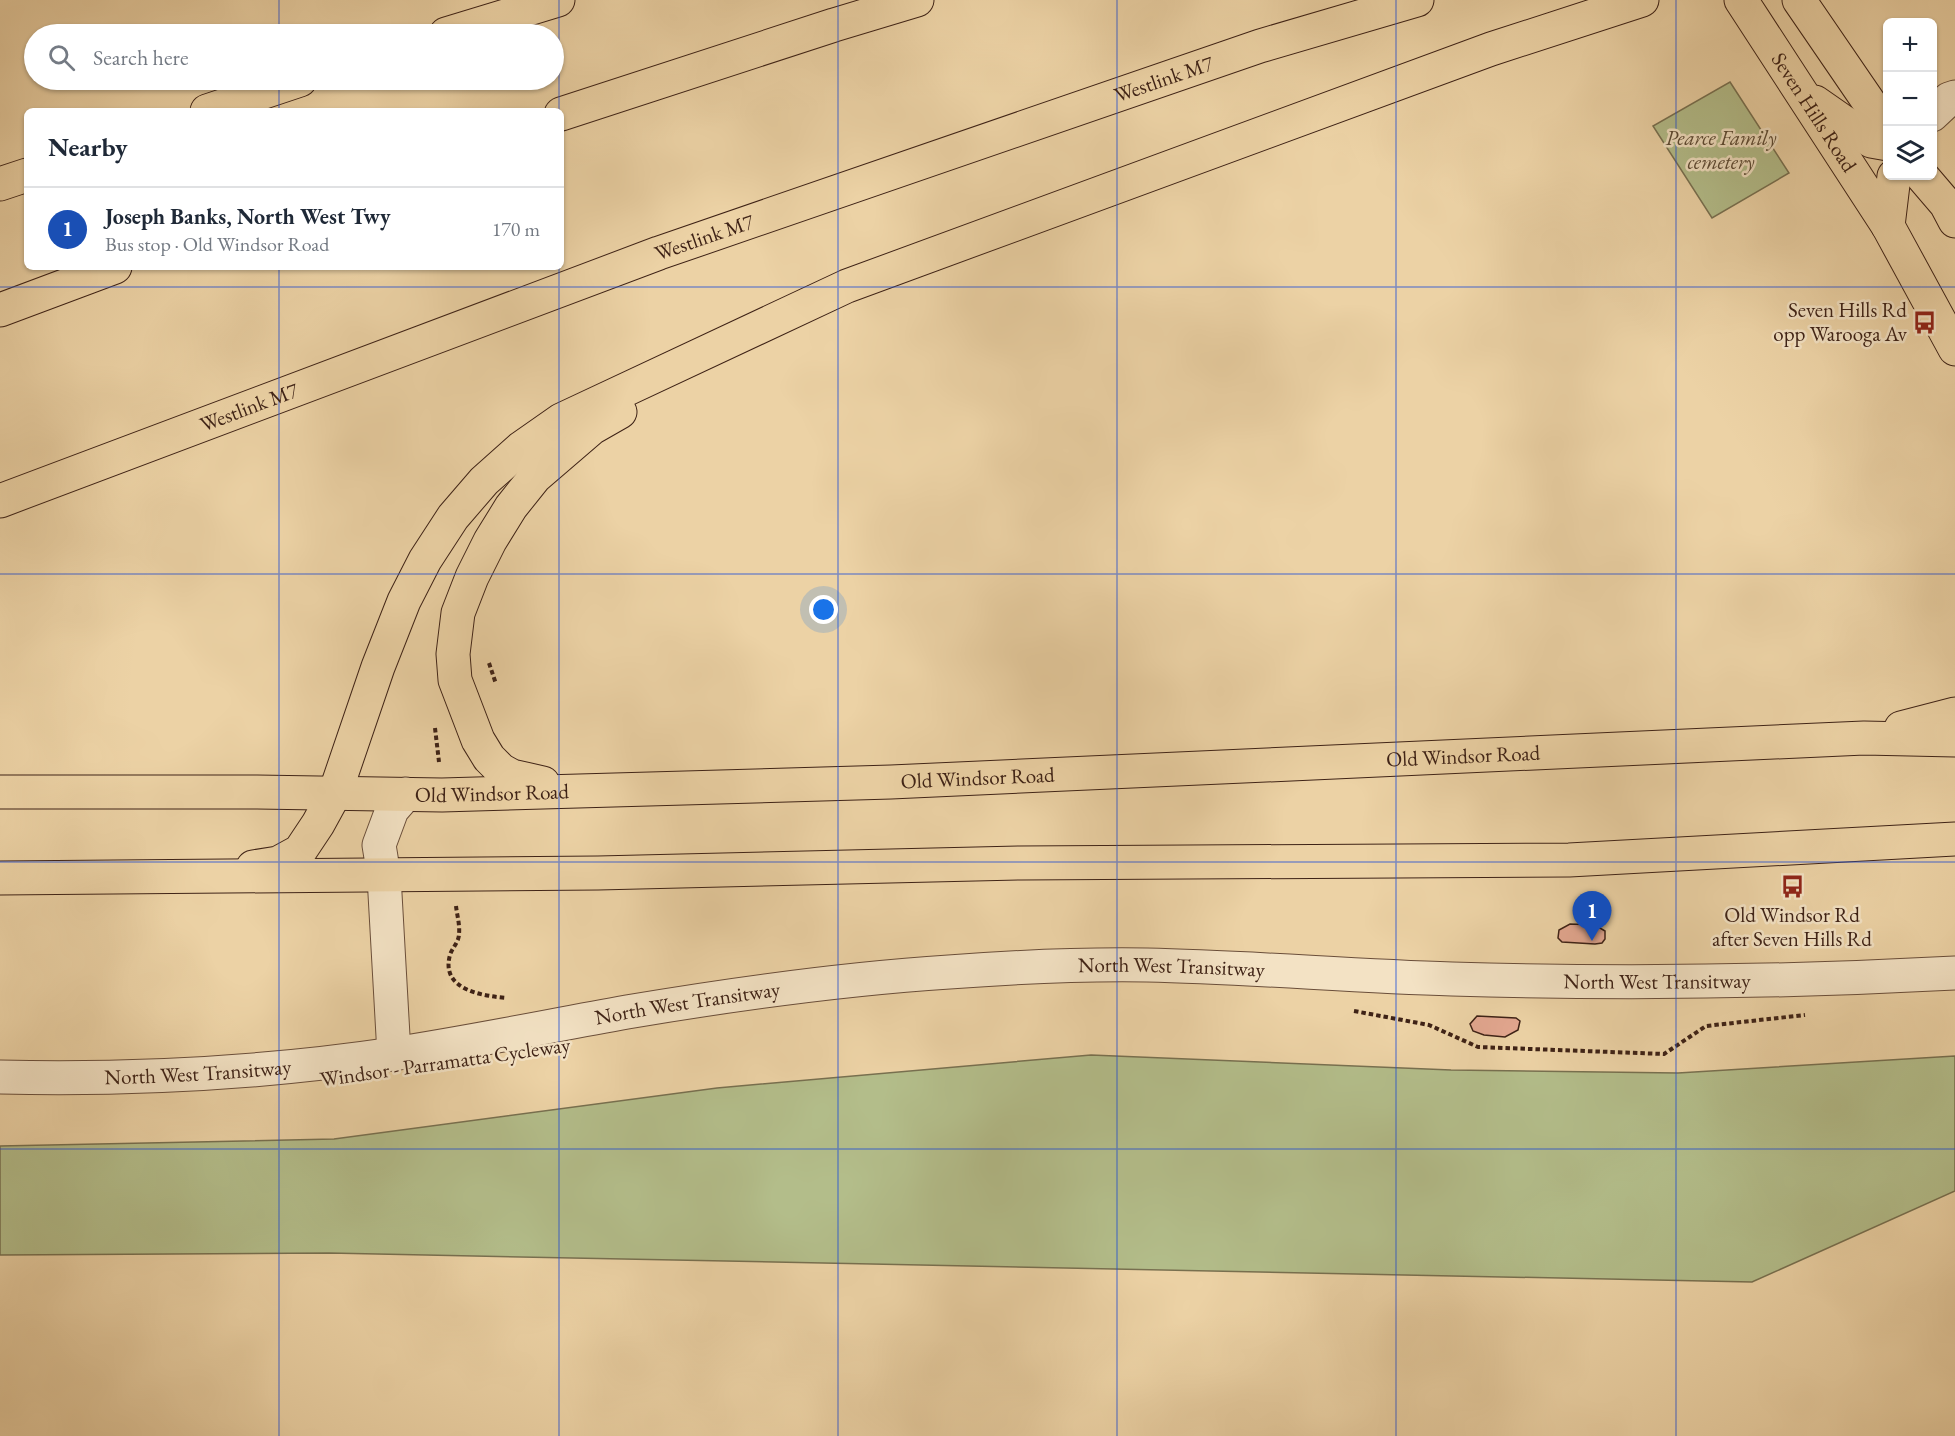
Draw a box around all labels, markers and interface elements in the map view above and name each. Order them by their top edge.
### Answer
map controls [1883,18,1937,180]
button: + [1883,18,1937,72]
search box [24,24,564,90]
icon: search [45,41,78,74]
text: Search here [93,43,188,72]
street label: Seven Hills Road [1766,47,1863,177]
street label: Westlink M7 [1110,49,1218,108]
button: − [1883,72,1937,126]
park label: Pearce Family cemetery [1665,124,1777,175]
button: layers [1883,126,1937,180]
text: Nearby [48,130,128,164]
text: Joseph Banks, North West Twy [105,202,391,231]
street label: Westlink M7 [651,207,758,266]
text: 1 [62,216,73,242]
text: 170 m [492,216,540,242]
text: Bus stop · Old Windsor Road [105,231,329,257]
place label: Seven Hills Rd opp Warooga Av [1773,296,1908,347]
bus stop icon: Seven Hills Rd opp Warooga Av [1912,309,1938,335]
street label: Westlink M7 [196,376,303,438]
your location [809,595,838,624]
street label: Old Windsor Road [1386,739,1541,773]
street label: Old Windsor Road [900,761,1056,795]
street label: Old Windsor Road [415,777,570,808]
bus stop icon: Old Windsor Rd after Seven Hills Rd [1779,874,1805,900]
pin: 1 [1572,892,1612,941]
place label: Old Windsor Rd after Seven Hills Rd [1712,901,1872,952]
street label: North West Transitway [1077,951,1266,983]
street label: North West Transitway [1563,966,1752,995]
street label: North West Transitway [593,975,782,1031]
street label: Windsor - Parramatta Cycleway [318,1030,573,1092]
street label: North West Transitway [104,1052,293,1090]

